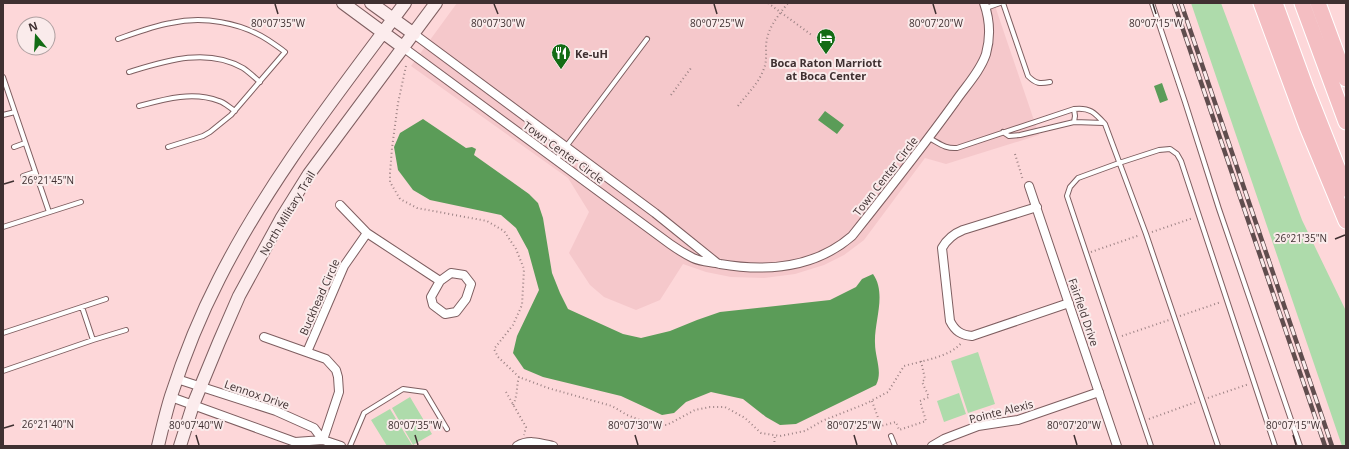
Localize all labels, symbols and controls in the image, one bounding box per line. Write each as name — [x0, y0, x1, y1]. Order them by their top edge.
north arrow — [16, 16, 56, 56]
text: 80°07'35"W — [251, 16, 306, 30]
text: 80°07'30"W — [471, 16, 526, 30]
text: 80°07'25"W — [690, 16, 745, 30]
text: 80°07'20"W — [909, 16, 964, 30]
text: 80°07'15"W — [1129, 16, 1184, 30]
text: N — [26, 17, 39, 35]
hotel icon: Boca Raton Marriott at Boca Center — [815, 27, 837, 55]
restaurant icon: Ke-uH — [550, 42, 572, 70]
place label: Ke-uH — [575, 46, 608, 61]
place label: Boca Raton Marriott at Boca Center — [770, 55, 882, 83]
street label: Town Center Circle — [521, 118, 607, 186]
street label: Town Center Circle — [849, 133, 921, 219]
street label: North Military Trail — [256, 168, 318, 258]
text: 26°21'45"N — [22, 173, 74, 187]
text: 26°21'35"N — [1275, 231, 1327, 245]
street label: Buckhead Circle — [295, 257, 343, 337]
street label: Fairfield Drive — [1065, 276, 1103, 348]
street label: Lennox Drive — [223, 376, 291, 412]
street label: Pointe Alexis — [967, 396, 1035, 426]
text: 26°21'40"N — [22, 417, 74, 431]
text: 80°07'40"W — [169, 418, 224, 432]
text: 80°07'35"W — [388, 418, 443, 432]
text: 80°07'30"W — [608, 418, 663, 432]
text: 80°07'25"W — [827, 418, 882, 432]
text: 80°07'20"W — [1047, 418, 1102, 432]
text: 80°07'15"W — [1266, 418, 1321, 432]

